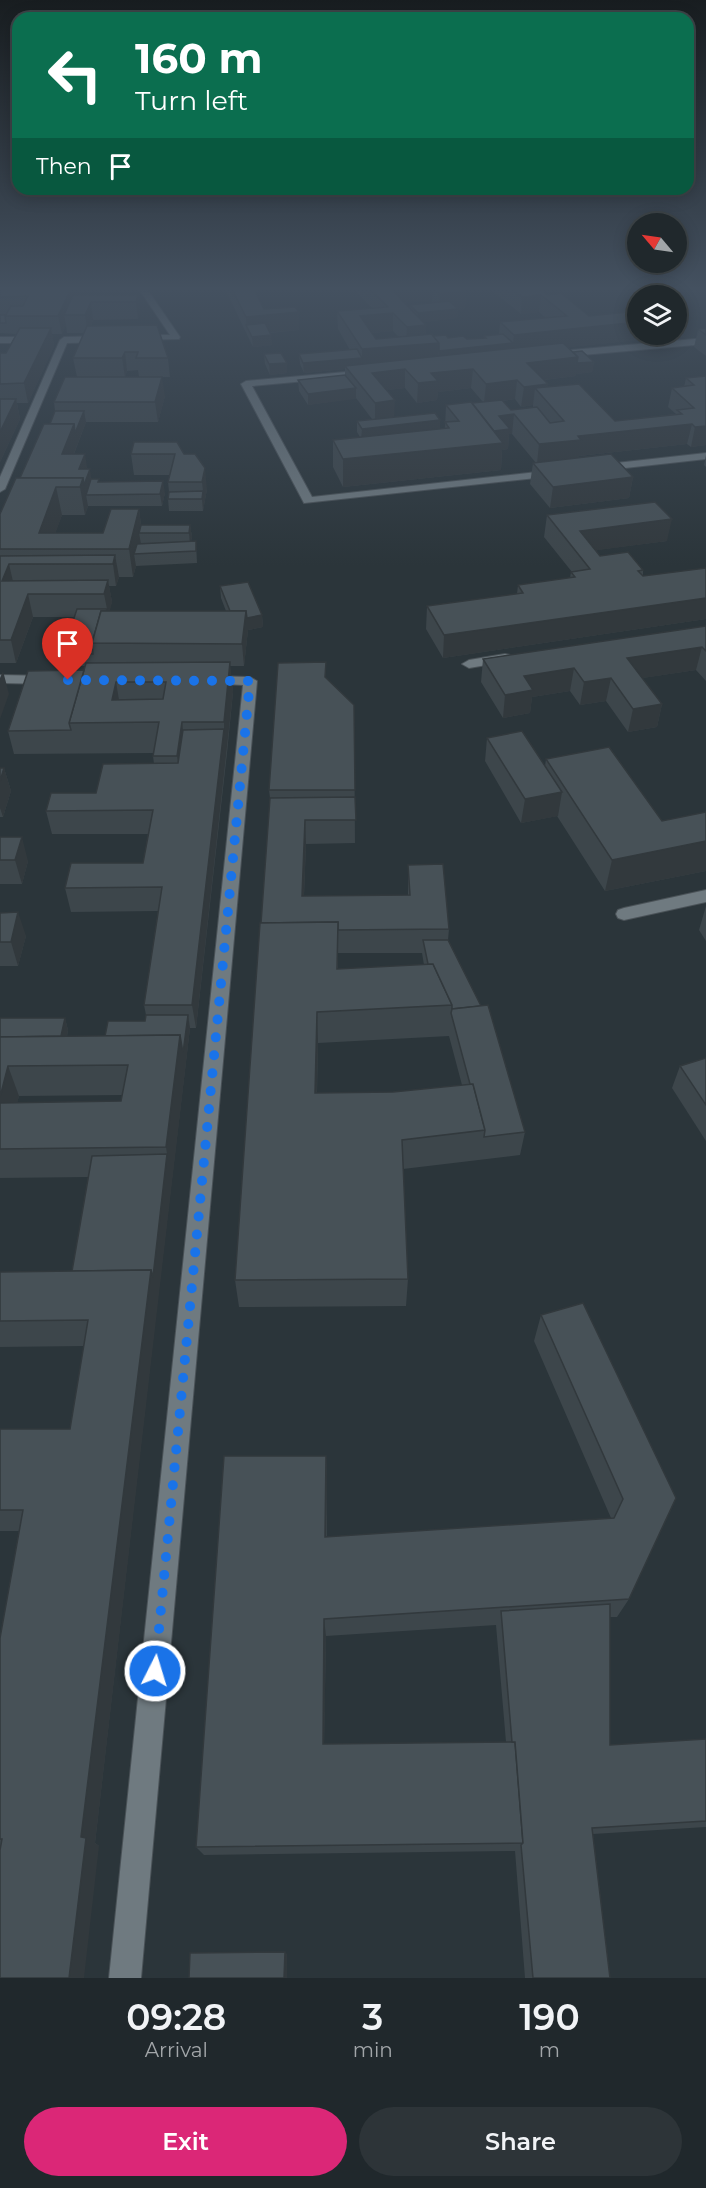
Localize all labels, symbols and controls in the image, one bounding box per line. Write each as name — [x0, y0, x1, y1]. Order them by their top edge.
text: 160 m — [135, 32, 263, 84]
icon: left — [36, 36, 114, 114]
text: Turn left — [135, 84, 248, 117]
icon: arrive — [104, 150, 137, 183]
text: Then — [36, 153, 92, 180]
north arrow — [627, 213, 687, 273]
map controls — [627, 213, 687, 345]
button: layers — [627, 285, 687, 345]
pin — [42, 618, 93, 680]
icon: arrive — [51, 627, 84, 660]
position arrow — [123, 1639, 187, 1703]
text: 09:28 — [126, 1995, 226, 2039]
text: 3 — [362, 1995, 383, 2039]
text: 190 — [519, 1995, 580, 2039]
text: Arrival — [145, 2038, 208, 2062]
text: min — [353, 2038, 393, 2062]
text: m — [539, 2038, 560, 2062]
button: Exit — [24, 2107, 347, 2176]
button: Share — [359, 2107, 682, 2176]

